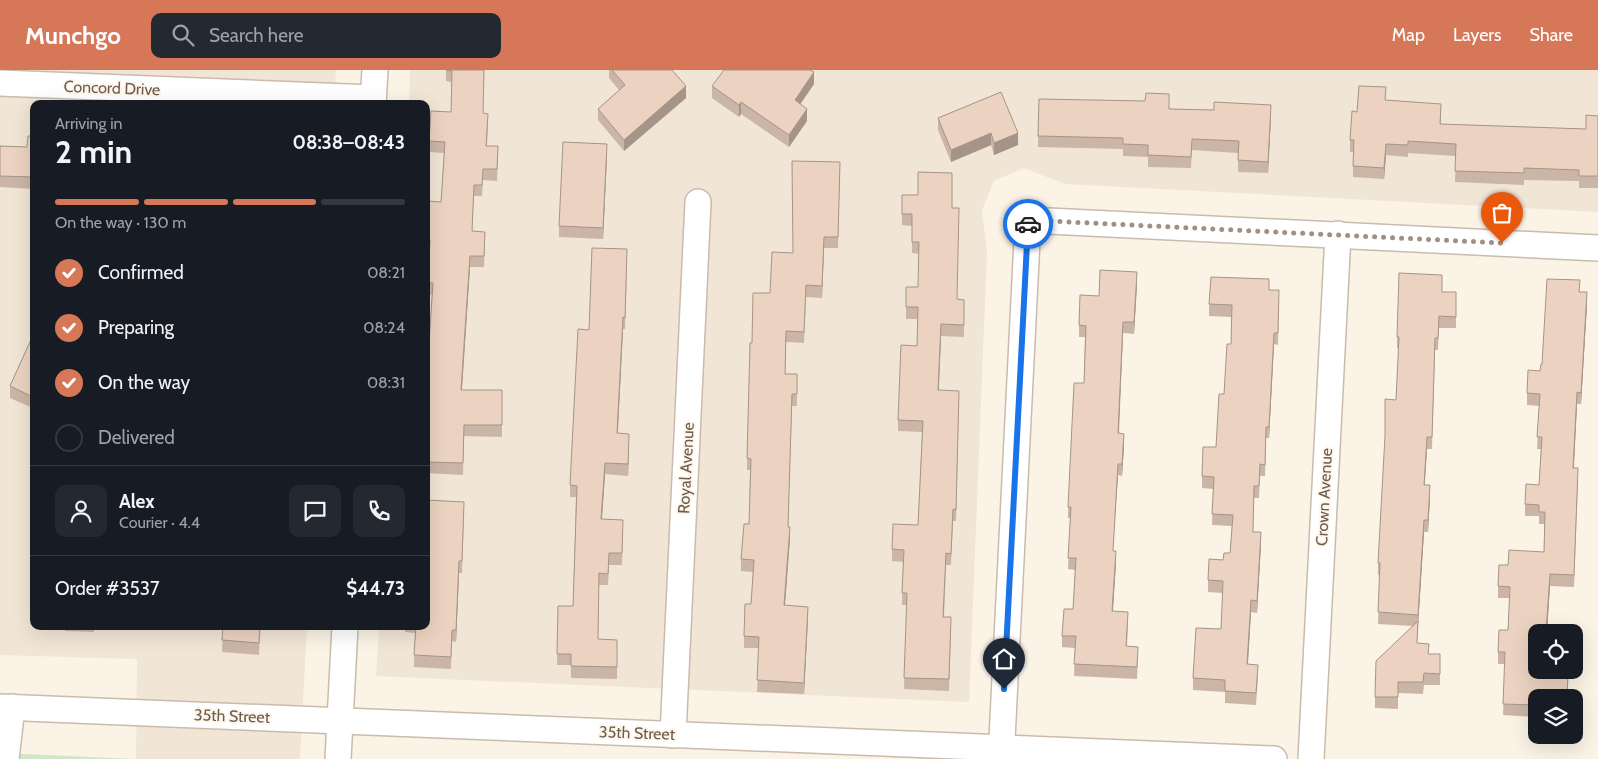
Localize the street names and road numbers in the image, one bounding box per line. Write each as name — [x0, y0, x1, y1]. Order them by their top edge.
street label: Concord Drive — [63, 77, 161, 99]
street label: Royal Avenue — [674, 422, 698, 514]
street label: Crown Avenue — [1312, 447, 1336, 547]
street label: 35th Street — [194, 705, 271, 727]
street label: 35th Street — [599, 722, 676, 744]

